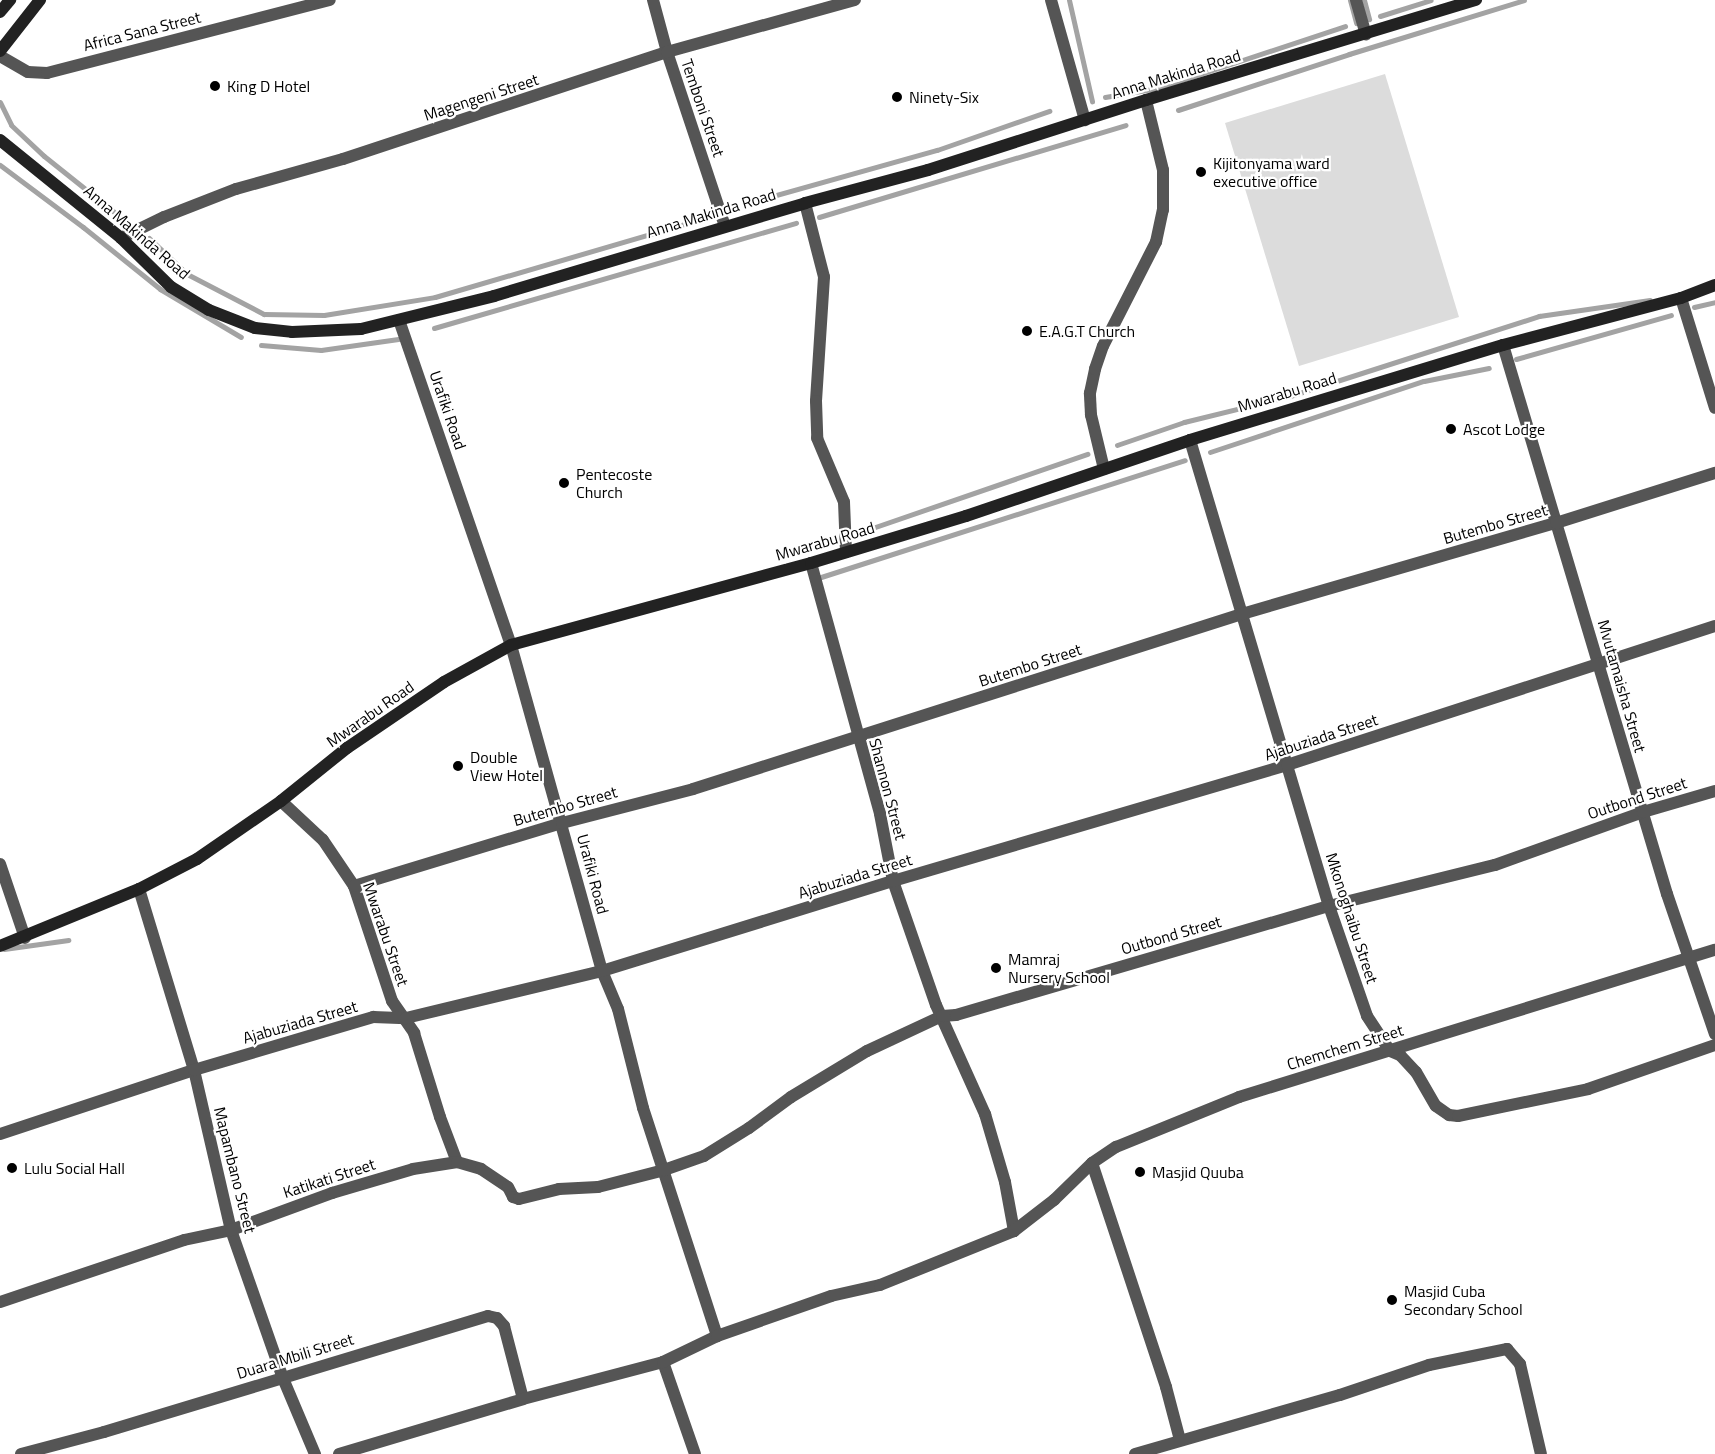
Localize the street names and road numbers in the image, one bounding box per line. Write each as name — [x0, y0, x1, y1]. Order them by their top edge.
street label: Africa Sana Street — [81, 7, 203, 55]
street label: Anna Makinda Road — [1109, 45, 1243, 103]
street label: Temboni Street — [677, 57, 729, 159]
street label: Magengeni Street — [421, 69, 541, 125]
street label: Anna Makinda Road — [80, 181, 194, 283]
street label: Anna Makinda Road — [644, 184, 778, 242]
street label: Urafiki Road — [426, 368, 470, 452]
street label: Mwarabu Road — [1235, 368, 1339, 416]
street label: Butembo Street — [1441, 500, 1549, 548]
street label: Mwarabu Road — [773, 518, 877, 564]
street label: Mvutamaisha Street — [1594, 618, 1650, 754]
street label: Butembo Street — [976, 639, 1084, 691]
street label: Mwarabu Road — [323, 677, 417, 751]
street label: Ajabuziada Street — [1262, 710, 1380, 764]
street label: Shannon Street — [865, 736, 911, 842]
street label: Outbond Street — [1585, 773, 1689, 823]
street label: Butembo Street — [511, 782, 619, 830]
street label: Urafiki Road — [573, 832, 613, 916]
street label: Ajabuziada Street — [796, 850, 914, 902]
street label: Mkonoghaibu Street — [1322, 850, 1382, 986]
street label: Mwarabu Street — [359, 879, 413, 989]
street label: Outbond Street — [1119, 912, 1223, 958]
street label: Ajabuziada Street — [241, 997, 359, 1047]
street label: Chemchem Street — [1285, 1020, 1405, 1074]
street label: Mapambano Street — [210, 1105, 260, 1235]
street label: Katikati Street — [280, 1154, 378, 1202]
street label: Duara Mbili Street — [234, 1329, 356, 1383]

